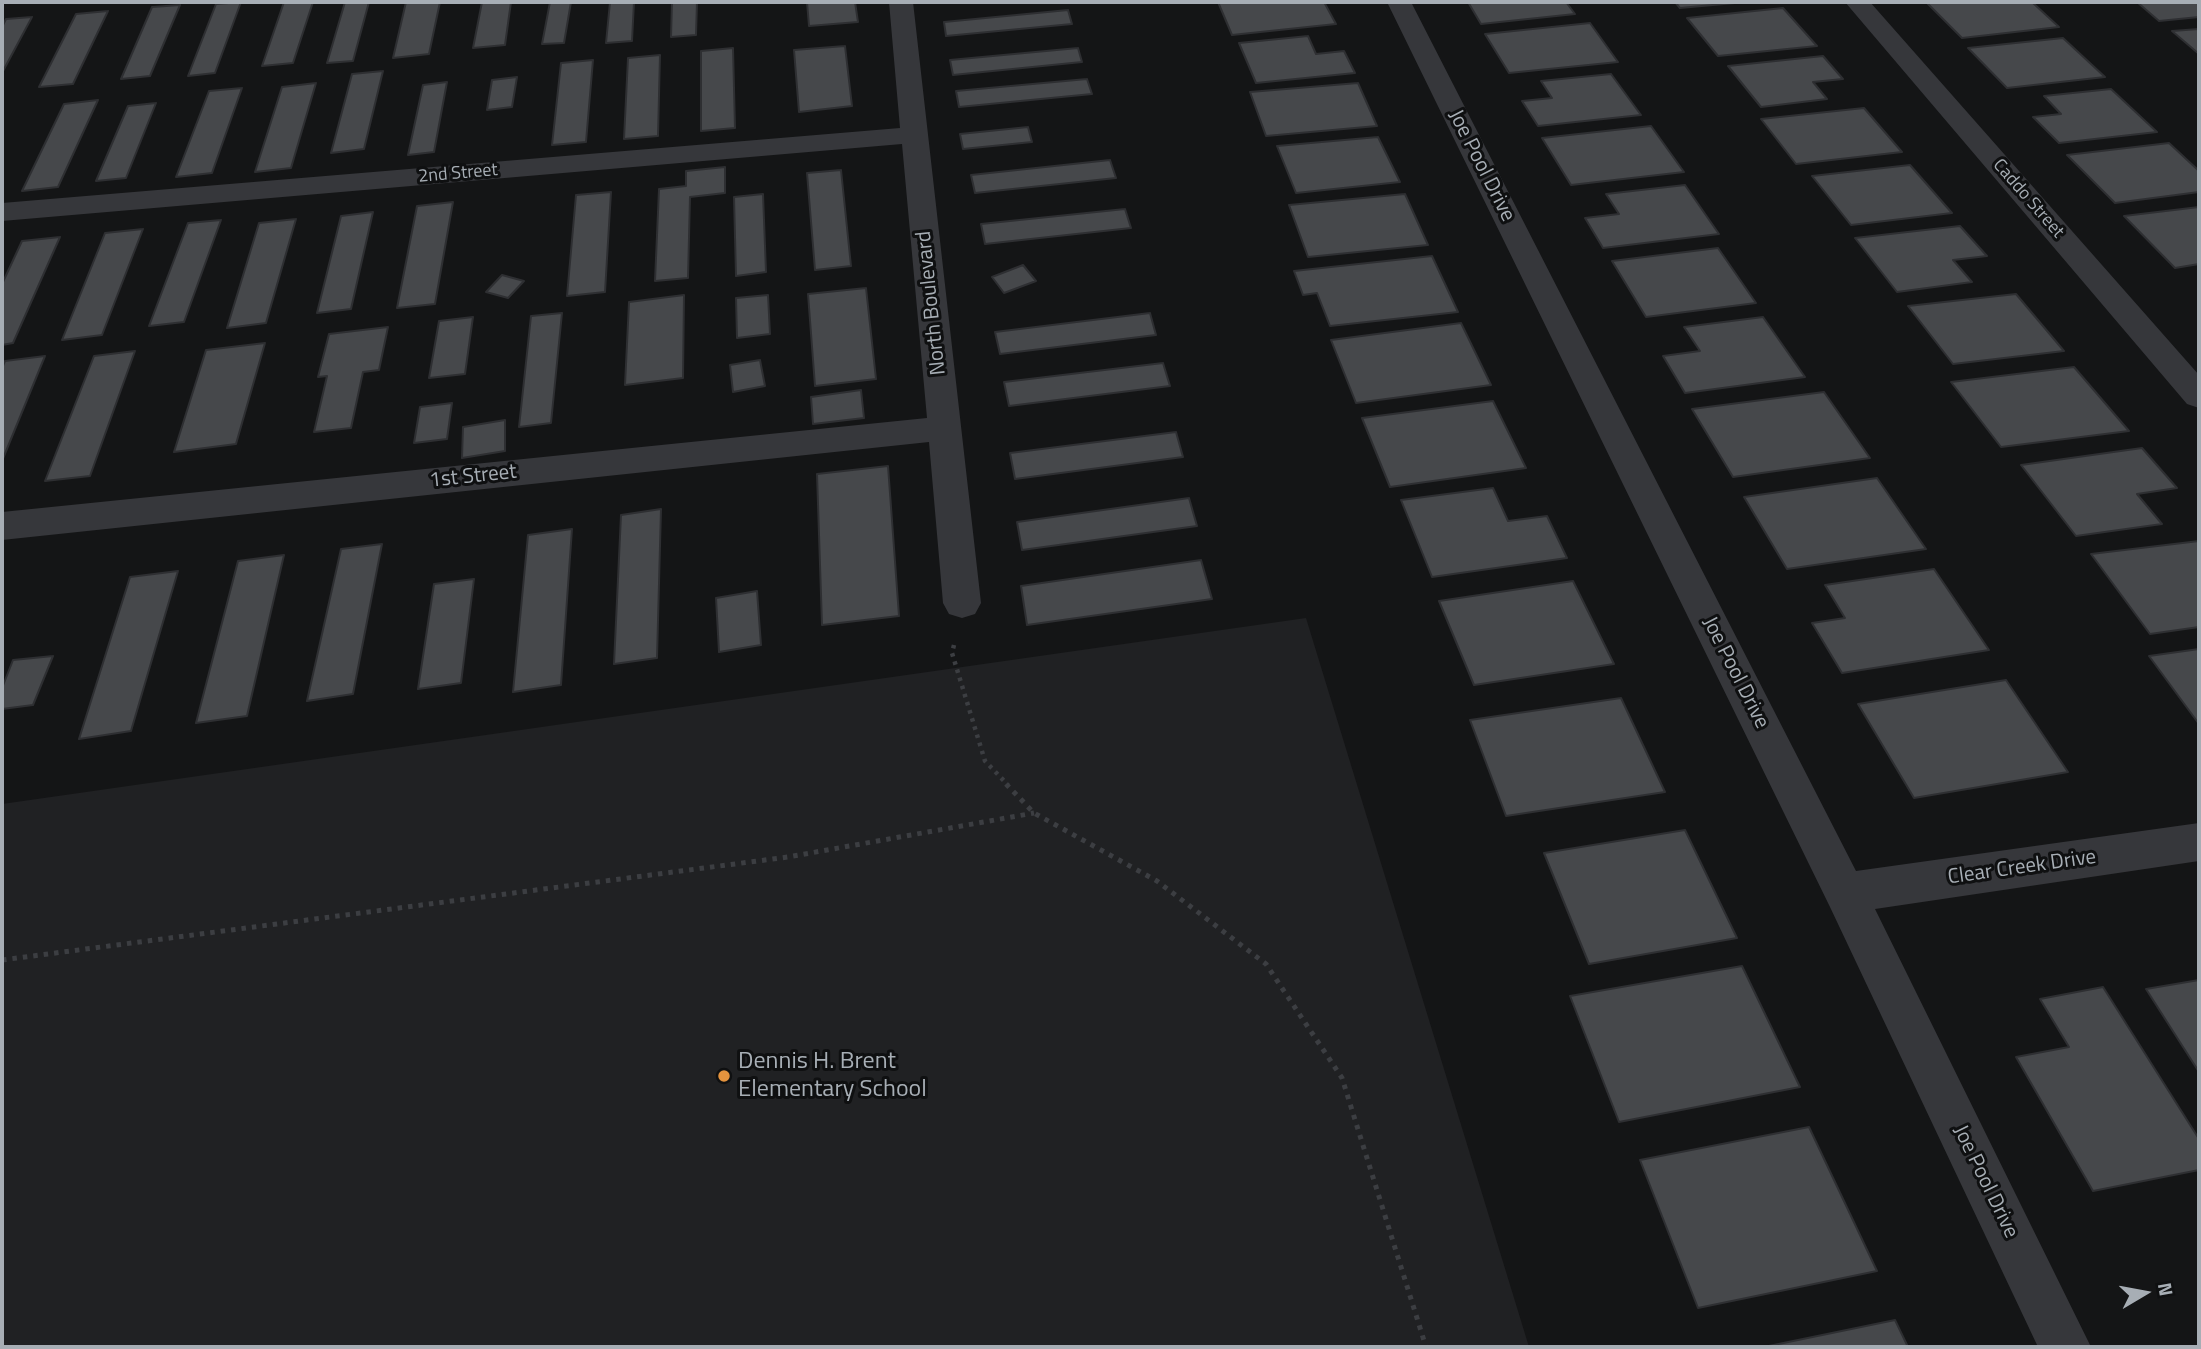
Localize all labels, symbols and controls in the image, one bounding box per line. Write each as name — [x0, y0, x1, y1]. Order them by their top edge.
street label: Joe Pool Drive — [1442, 106, 1520, 226]
street label: Caddo Street — [1988, 155, 2068, 243]
street label: 2nd Street — [417, 160, 499, 188]
street label: North Boulevard — [912, 230, 952, 376]
street label: 1st Street — [428, 460, 518, 494]
street label: Joe Pool Drive — [1696, 613, 1774, 733]
street label: Clear Creek Drive — [1946, 845, 2098, 891]
place label: Dennis H. Brent Elementary School — [738, 1048, 927, 1104]
marker: Dennis H. Brent Elementary School — [716, 1068, 732, 1084]
street label: Joe Pool Drive — [1947, 1122, 2023, 1242]
north arrow — [2110, 1258, 2180, 1328]
text: N — [2151, 1280, 2182, 1298]

